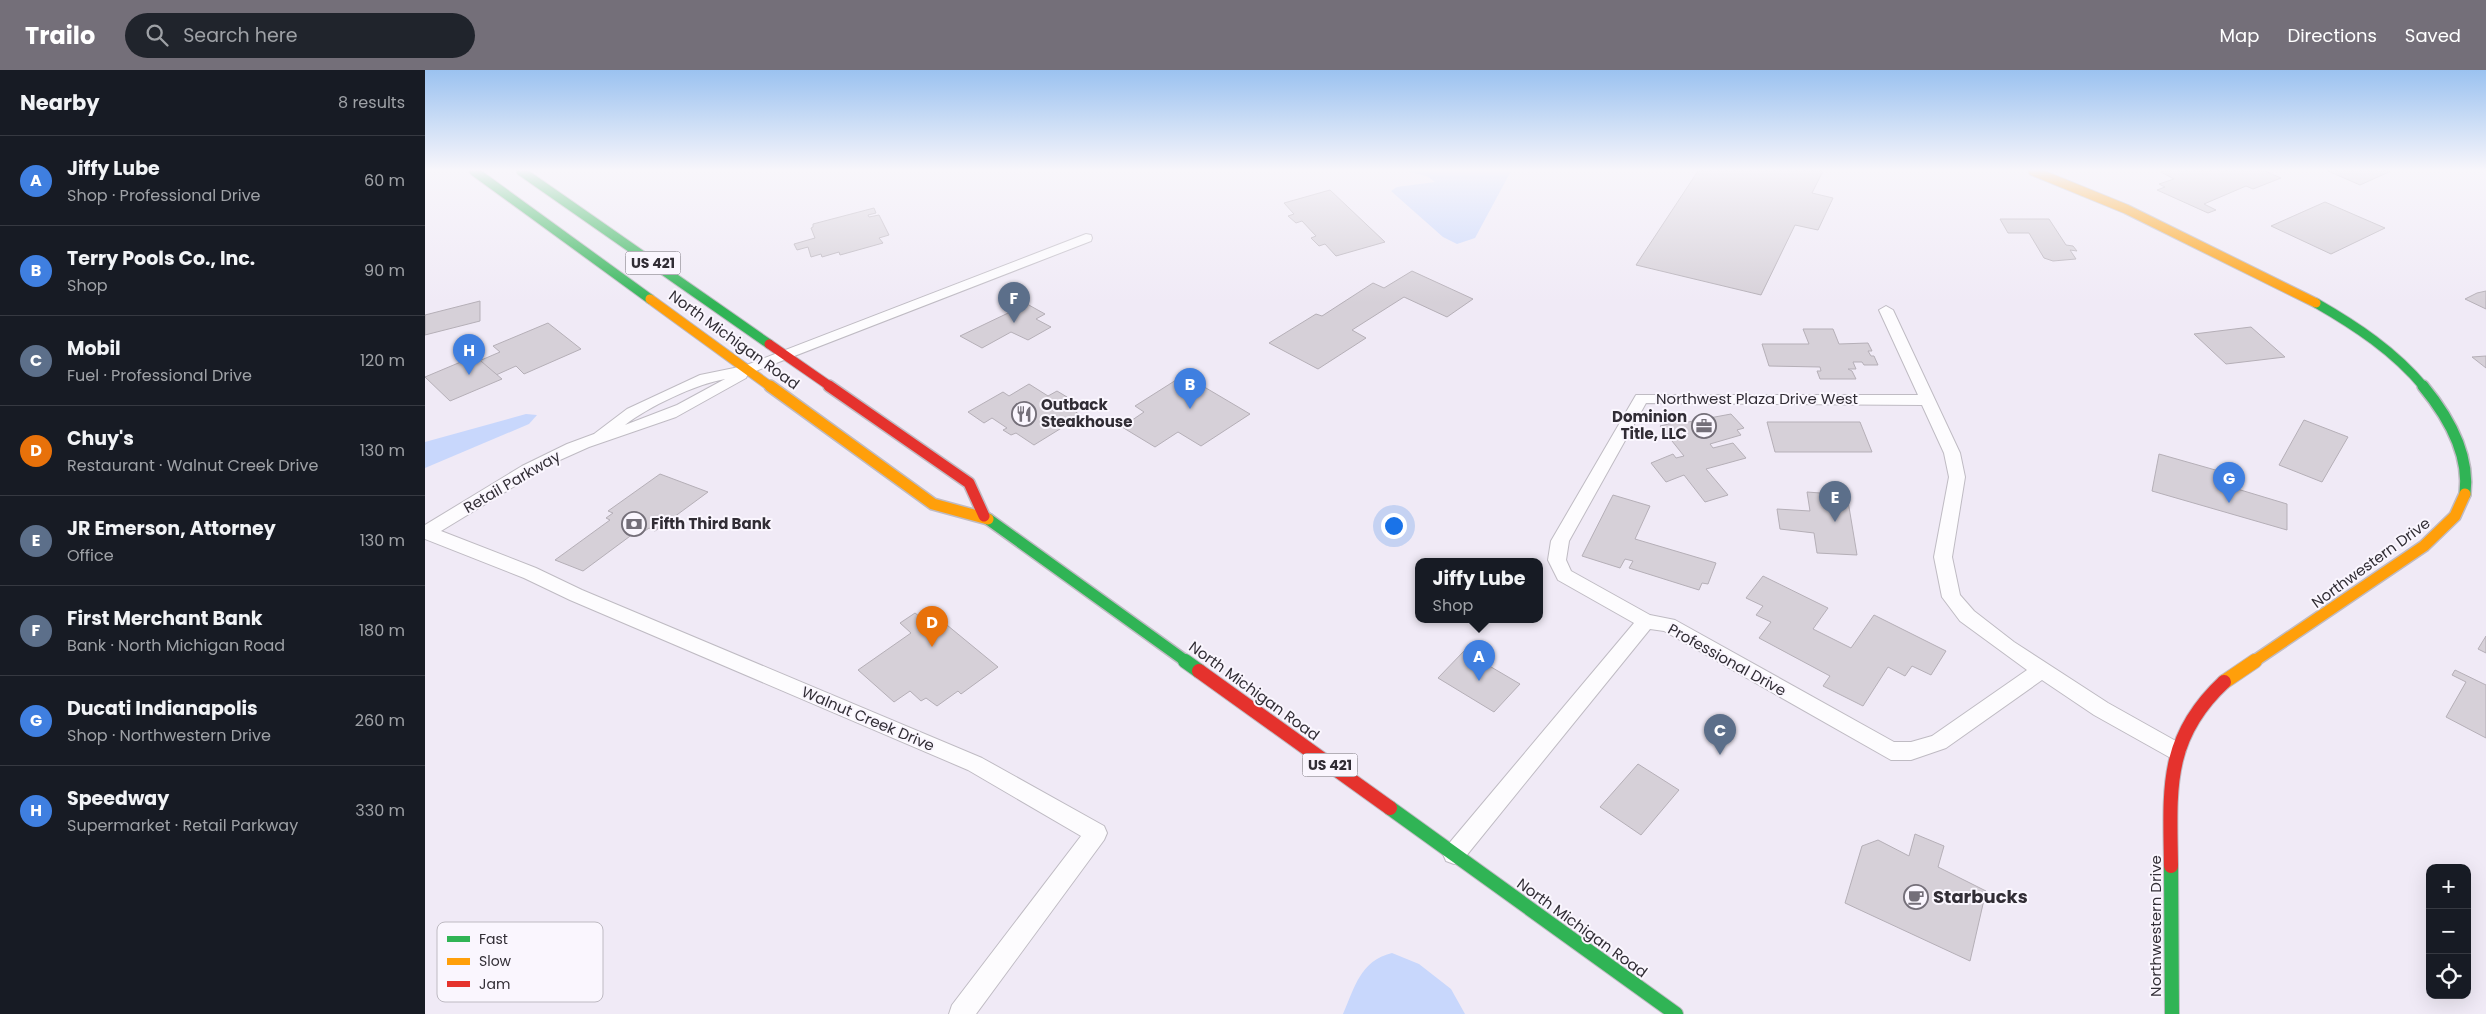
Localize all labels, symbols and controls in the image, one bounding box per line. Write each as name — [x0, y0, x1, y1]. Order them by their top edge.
search box — [125, 13, 475, 58]
text: Trailo — [25, 19, 95, 52]
icon: search — [143, 21, 171, 49]
text: Search here — [183, 22, 298, 49]
text: Map — [2220, 23, 2259, 48]
text: Directions — [2287, 23, 2377, 48]
text: Saved — [2405, 23, 2461, 48]
text: Nearby — [20, 88, 100, 117]
text: 8 results — [338, 91, 405, 114]
text: Jiffy Lube — [67, 155, 160, 182]
text: A — [30, 169, 42, 192]
text: 60 m — [364, 169, 405, 192]
text: Shop · Professional Drive — [67, 184, 261, 207]
text: Terry Pools Co., Inc. — [67, 245, 255, 272]
road number: US 421 — [625, 252, 681, 274]
text: B — [31, 259, 41, 282]
text: 90 m — [364, 259, 405, 282]
text: Shop — [67, 274, 108, 297]
pin: F — [998, 282, 1030, 323]
street label: North Michigan Road — [665, 285, 804, 394]
pin: H — [453, 334, 485, 375]
text: Mobil — [67, 335, 121, 362]
text: C — [30, 349, 42, 372]
text: 120 m — [360, 349, 405, 372]
text: Fuel · Professional Drive — [67, 364, 252, 387]
pin: B — [1174, 368, 1206, 409]
street label: Northwest Plaza Drive West — [1656, 388, 1858, 409]
place label: Outback Steakhouse — [1041, 394, 1132, 432]
restaurant icon: Outback Steakhouse — [1011, 401, 1037, 427]
place label: Dominion Title, LLC — [1612, 406, 1687, 444]
office icon: Dominion Title, LLC — [1691, 413, 1717, 439]
text: Chuy's — [67, 425, 134, 452]
text: D — [30, 439, 42, 462]
text: 130 m — [360, 439, 405, 462]
street label: Retail Parkway — [460, 445, 564, 518]
text: Restaurant · Walnut Creek Drive — [67, 454, 318, 477]
pin: G — [2213, 462, 2245, 503]
pin: E — [1819, 481, 1851, 522]
bank icon: Fifth Third Bank — [621, 511, 647, 537]
street label: Northwestern Drive — [2307, 512, 2434, 613]
place label: Fifth Third Bank — [651, 513, 772, 534]
your location — [1381, 513, 1407, 539]
text: JR Emerson, Attorney — [67, 515, 276, 542]
text: E — [32, 529, 40, 552]
text: 130 m — [360, 529, 405, 552]
text: Office — [67, 544, 114, 567]
popup — [1415, 558, 1543, 623]
text: Jiffy Lube — [1433, 565, 1525, 592]
text: Shop — [1433, 594, 1473, 617]
text: First Merchant Bank — [67, 605, 262, 632]
pin: D — [916, 606, 948, 647]
street label: Professional Drive — [1664, 618, 1790, 701]
text: F — [32, 619, 40, 642]
text: 180 m — [359, 619, 405, 642]
text: Bank · North Michigan Road — [67, 634, 285, 657]
street label: North Michigan Road — [1185, 636, 1324, 745]
pin: A — [1463, 640, 1495, 681]
street label: Walnut Creek Drive — [799, 681, 938, 756]
text: Ducati Indianapolis — [67, 695, 258, 722]
text: G — [30, 709, 42, 732]
text: 260 m — [355, 709, 405, 732]
pin: C — [1704, 714, 1736, 755]
text: Shop · Northwestern Drive — [67, 724, 271, 747]
road number: US 421 — [1303, 754, 1357, 776]
text: Speedway — [67, 785, 169, 812]
text: H — [30, 799, 42, 822]
text: 330 m — [355, 799, 405, 822]
text: Supermarket · Retail Parkway — [67, 814, 298, 837]
street label: Northwestern Drive — [2145, 855, 2166, 997]
map controls — [2426, 864, 2471, 999]
button: + — [2426, 864, 2471, 909]
street label: North Michigan Road — [1513, 873, 1652, 982]
cafe icon: Starbucks — [1903, 884, 1929, 910]
place label: Starbucks — [1933, 884, 2028, 909]
button: − — [2426, 909, 2471, 954]
legend — [437, 922, 603, 1002]
text: Fast — [479, 929, 508, 949]
text: Slow — [479, 951, 512, 971]
button: locate — [2426, 954, 2471, 999]
text: Jam — [479, 974, 510, 994]

